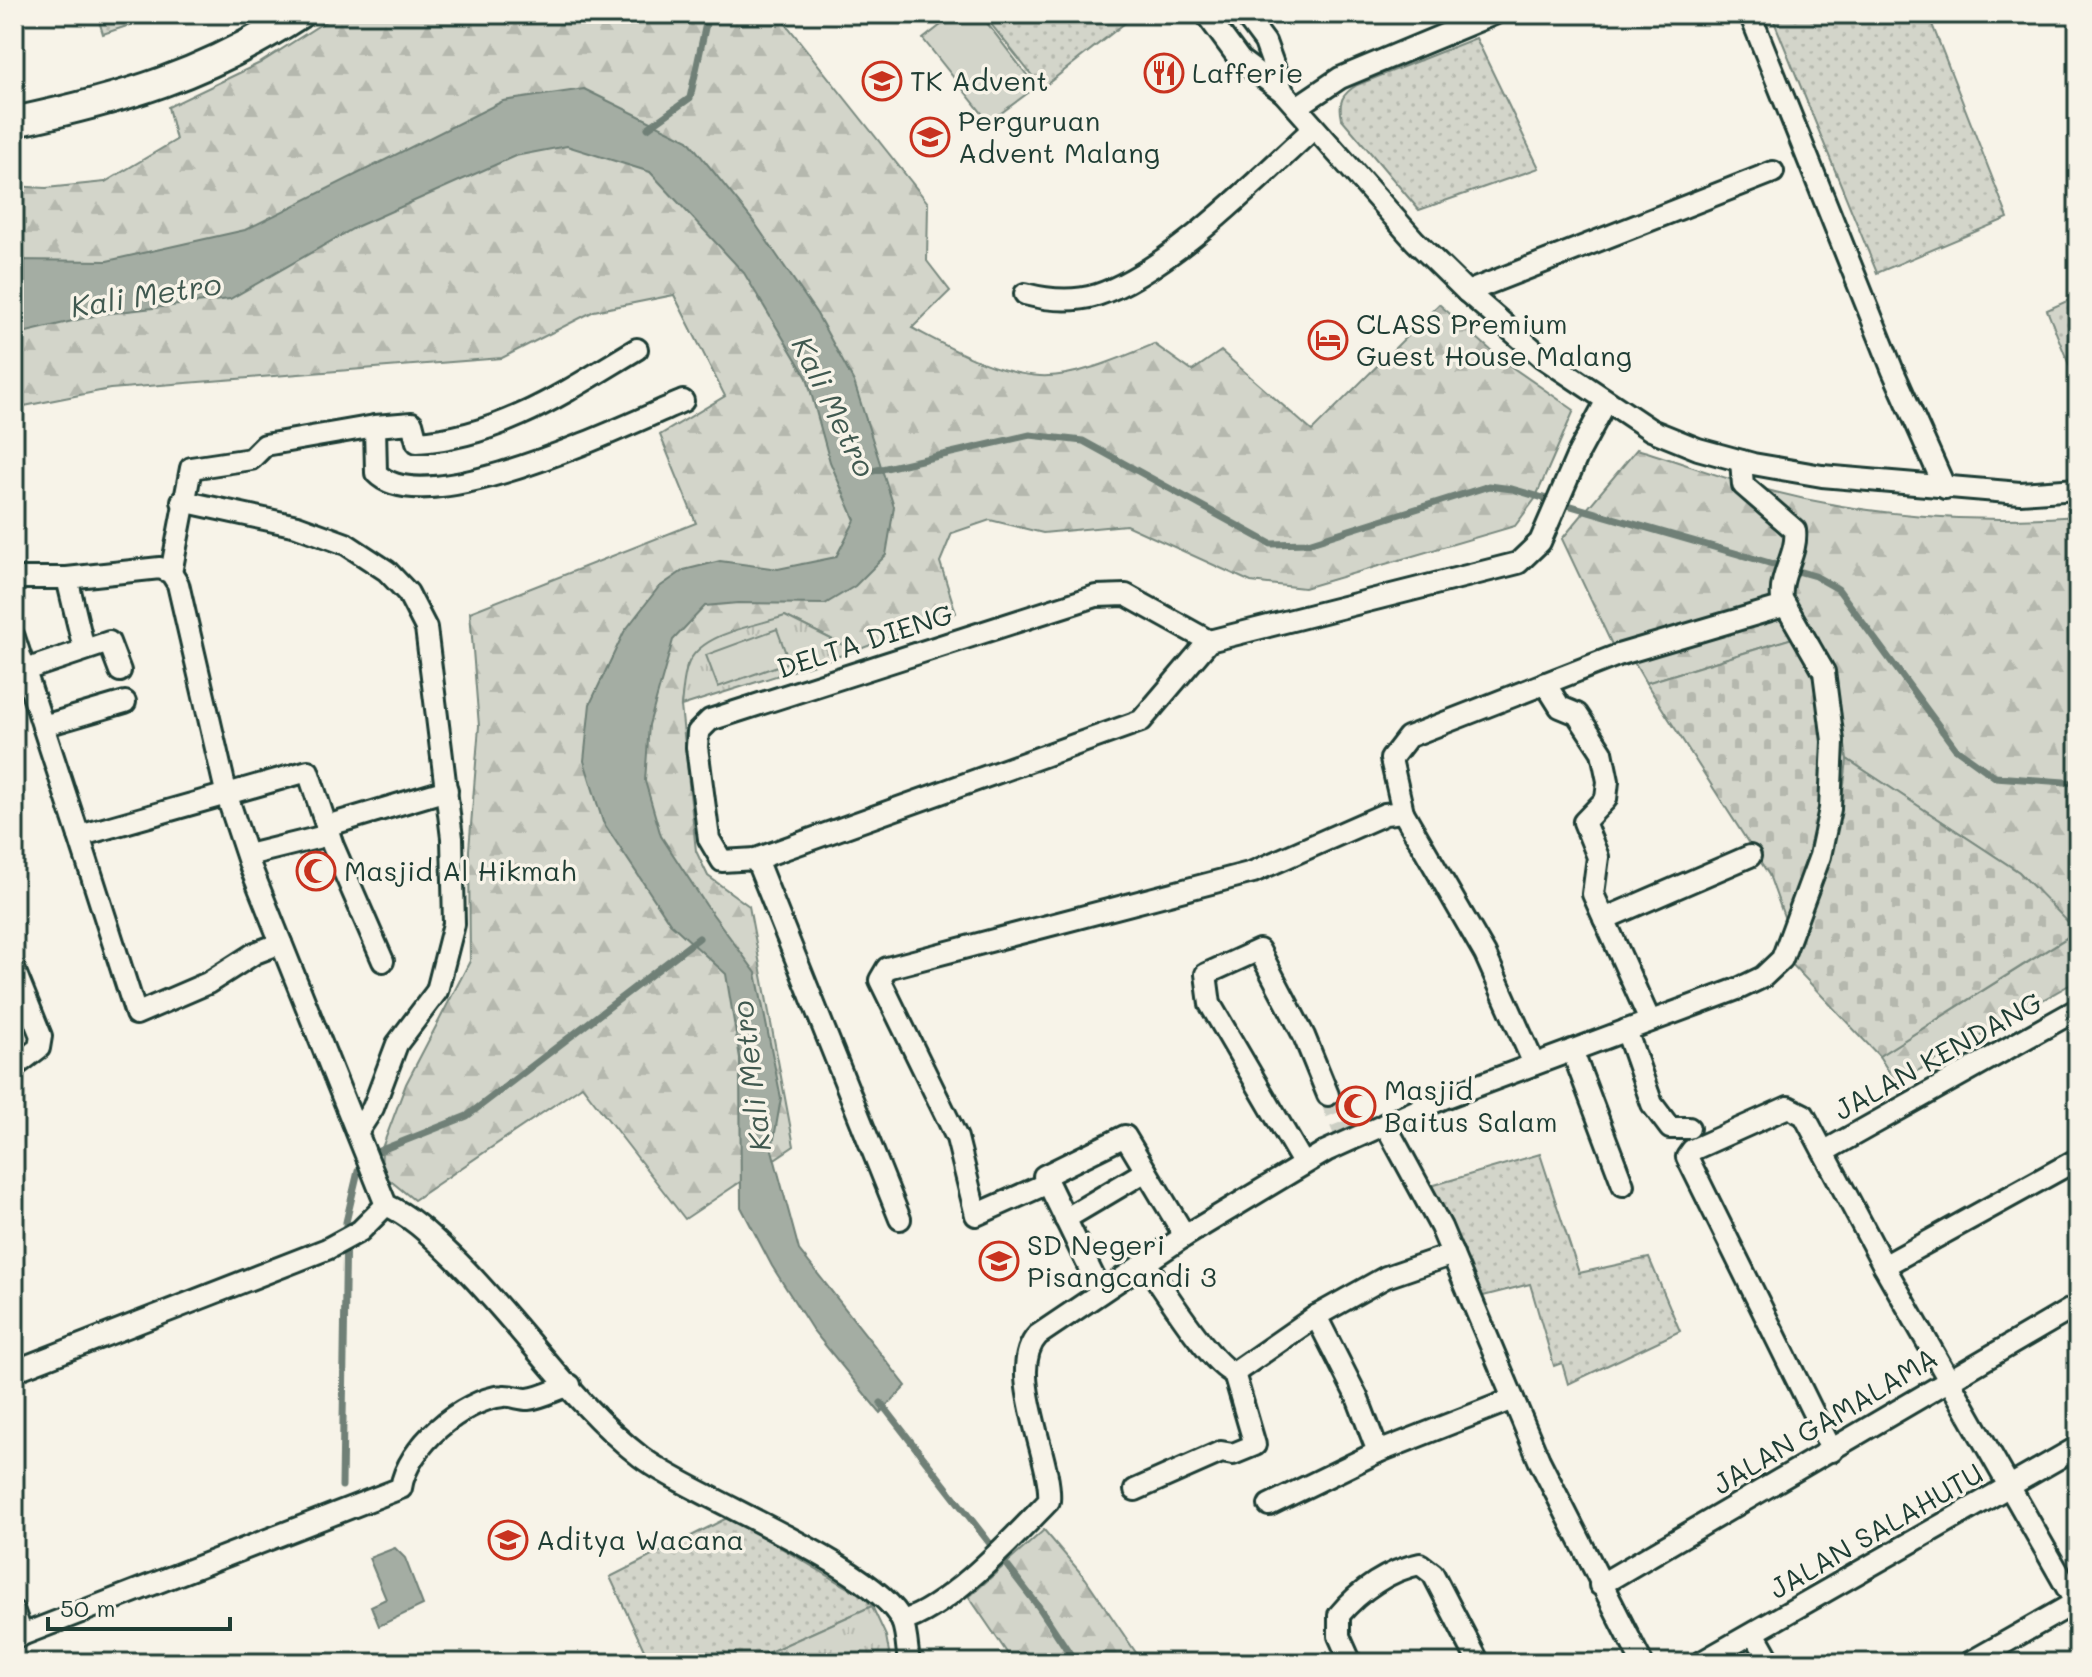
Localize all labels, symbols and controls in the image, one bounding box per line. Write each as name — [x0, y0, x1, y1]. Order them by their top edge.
restaurant icon: Lafferie — [1143, 52, 1185, 94]
place label: Lafferie — [1192, 54, 1303, 90]
school or university icon: TK Advent — [861, 60, 903, 102]
place label: TK Advent — [910, 62, 1049, 98]
place label: Perguruan Advent Malang — [958, 102, 1160, 170]
school or university icon: Perguruan Advent Malang — [909, 116, 951, 158]
water label: Kali Metro — [68, 262, 224, 326]
place label: CLASS Premium Guest House Malang — [1356, 305, 1632, 373]
hotel icon: CLASS Premium Guest House Malang — [1307, 319, 1349, 361]
water label: Kali Metro — [784, 329, 886, 483]
street label: DELTA DIENG — [772, 595, 957, 685]
mosque icon: Masjid Al Hikmah — [295, 850, 337, 892]
place label: Masjid Al Hikmah — [344, 852, 576, 888]
street label: JALAN KENDANG — [1827, 983, 2048, 1127]
water label: Kali Metro — [721, 998, 779, 1154]
place label: Masjid Baitus Salam — [1384, 1071, 1558, 1139]
mosque icon: Masjid Baitus Salam — [1335, 1085, 1377, 1127]
place label: SD Negeri Pisangcandi 3 — [1027, 1226, 1217, 1294]
school or university icon: SD Negeri Pisangcandi 3 — [978, 1240, 1020, 1282]
street label: JALAN GAMALAMA — [1705, 1339, 1944, 1502]
street label: JALAN SALAHUTU — [1762, 1454, 1989, 1606]
school or university icon: Aditya Wacana — [487, 1519, 529, 1561]
place label: Aditya Wacana — [536, 1521, 744, 1557]
scale bar — [48, 1581, 230, 1631]
text: 50 m — [60, 1592, 116, 1623]

